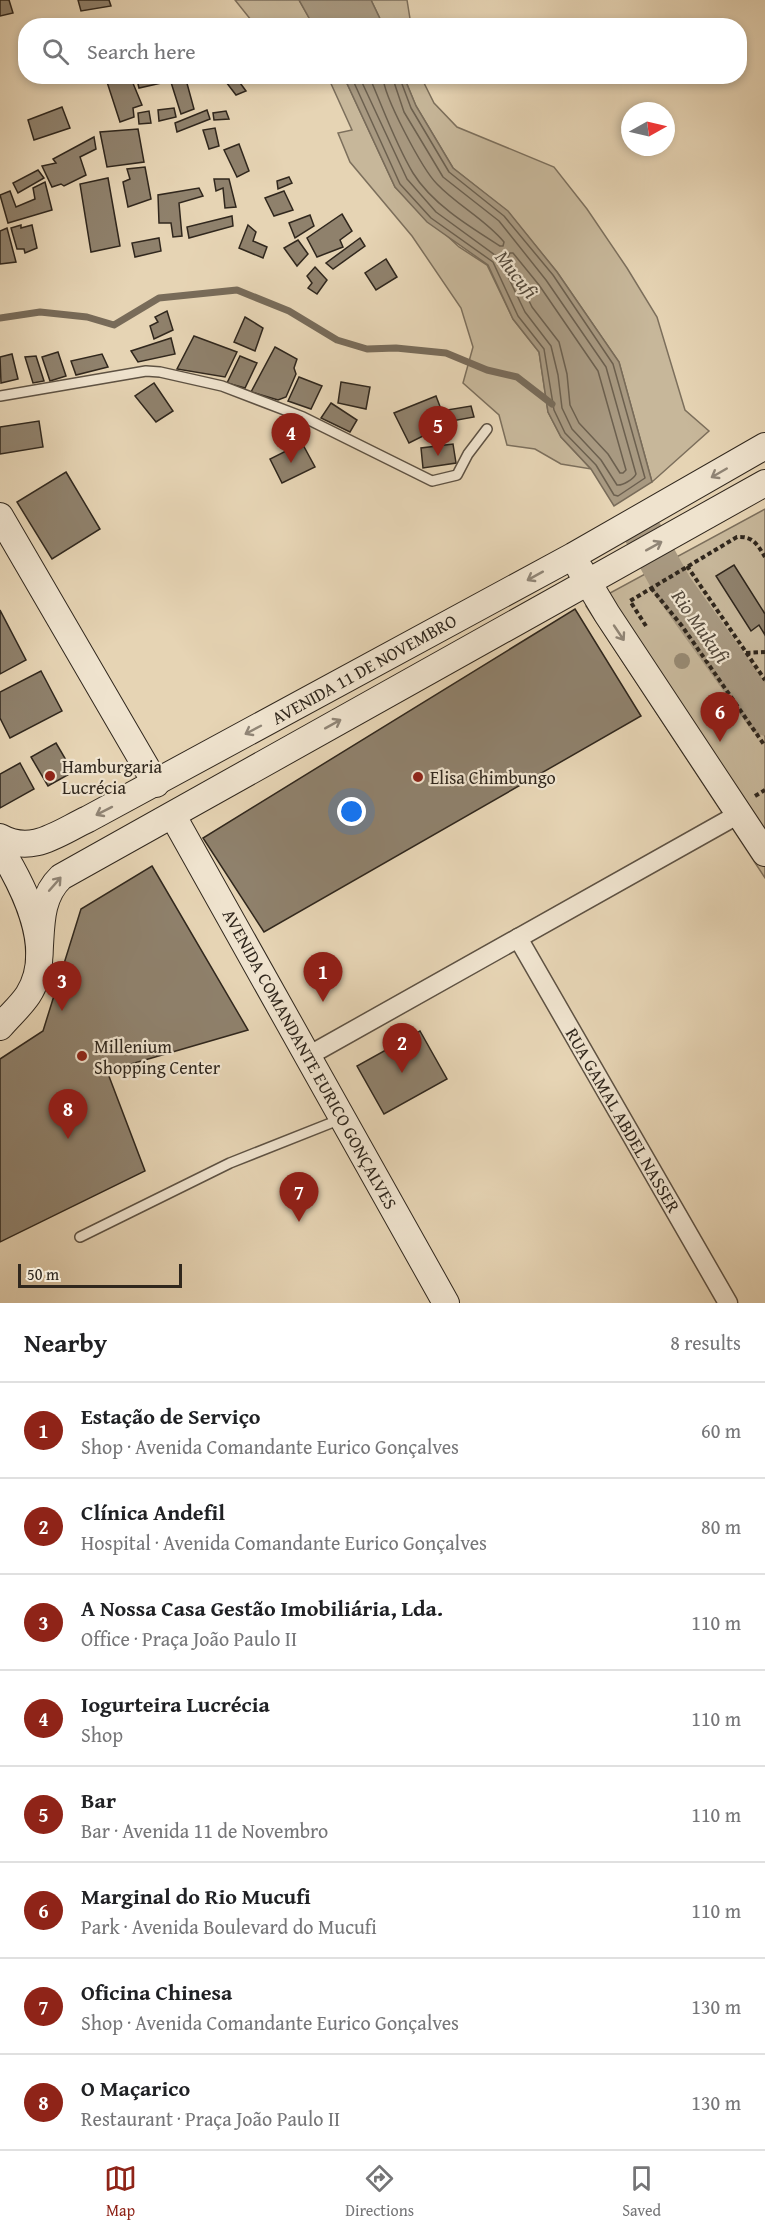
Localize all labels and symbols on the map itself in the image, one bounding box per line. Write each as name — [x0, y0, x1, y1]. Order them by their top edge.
north arrow — [621, 102, 675, 156]
water label: Mucufi — [489, 244, 545, 304]
pin: 5 — [418, 406, 458, 456]
pin: 4 — [272, 414, 310, 463]
one-way arrow — [711, 467, 728, 479]
one-way arrow — [644, 540, 662, 551]
one-way arrow — [527, 570, 544, 582]
water label: Rio Mukufi — [664, 582, 737, 669]
street label: AVENIDA 11 DE NOVEMBRO — [267, 607, 461, 731]
one-way arrow — [614, 624, 626, 641]
pin: 6 — [700, 692, 740, 742]
one-way arrow — [324, 718, 342, 729]
one-way arrow — [244, 725, 262, 736]
place label: Hamburgaria Lucrécia — [62, 753, 163, 801]
place label: Elisa Chimbungo — [430, 764, 556, 791]
marker: Hamburgaria Lucrécia — [43, 769, 57, 783]
marker: Elisa Chimbungo — [411, 770, 425, 784]
your location — [337, 797, 366, 826]
one-way arrow — [95, 806, 113, 817]
one-way arrow — [49, 876, 62, 892]
street label: AVENIDA COMANDANTE EURICO GONÇALVES — [216, 904, 404, 1214]
pin: 1 — [304, 952, 342, 1002]
pin: 3 — [42, 962, 82, 1011]
street label: RUA GAMAL ABDEL NASSER — [559, 1022, 687, 1218]
pin: 2 — [382, 1024, 422, 1073]
place label: Millenium Shopping Center — [94, 1033, 221, 1081]
marker: Millenium Shopping Center — [75, 1049, 89, 1063]
pin: 8 — [48, 1090, 88, 1139]
pin: 7 — [280, 1172, 318, 1222]
scale bar — [18, 1261, 182, 1288]

